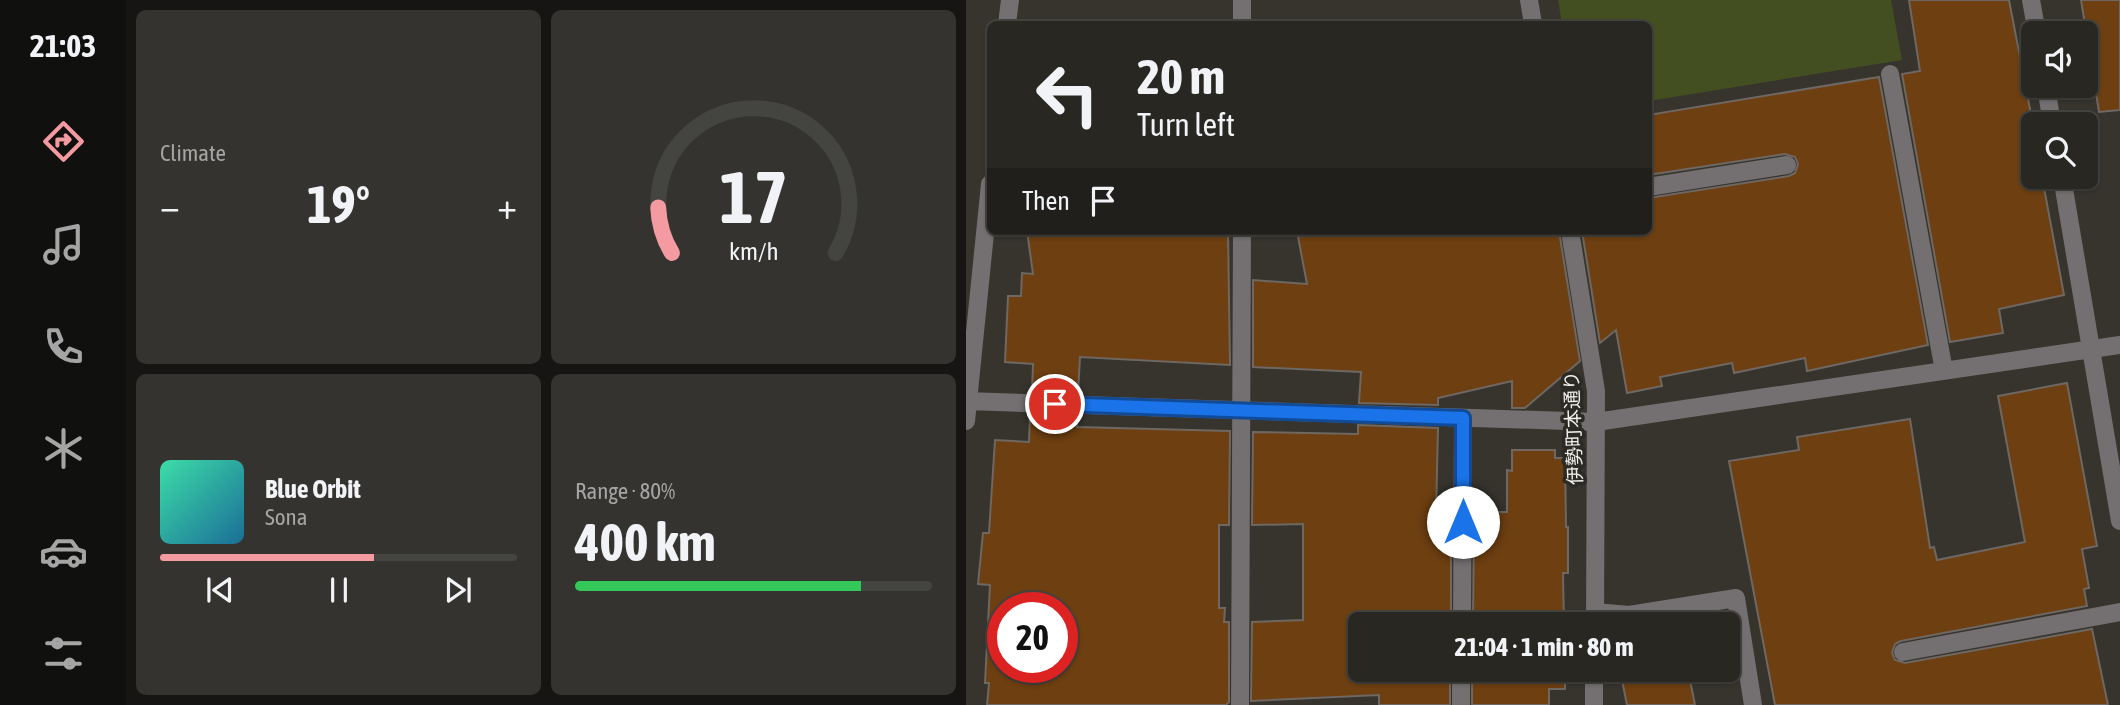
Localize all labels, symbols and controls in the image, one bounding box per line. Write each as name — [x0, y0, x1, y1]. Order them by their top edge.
map controls — [2021, 21, 2098, 189]
button: sound — [2021, 21, 2098, 98]
text: 21:03 — [30, 27, 96, 64]
text: 20 m — [1137, 48, 1225, 104]
icon: left — [1022, 49, 1113, 140]
text: Turn left — [1137, 106, 1235, 143]
button: search — [2021, 112, 2098, 189]
icon: directions — [39, 117, 88, 166]
text: Climate — [160, 140, 226, 166]
text: 17 — [719, 155, 788, 238]
text: 19° — [307, 174, 370, 234]
icon: arrive — [1084, 182, 1122, 220]
text: − — [160, 184, 180, 227]
text: + — [497, 184, 517, 227]
text: Then — [1022, 186, 1070, 216]
icon: music — [39, 220, 88, 269]
text: km/h — [729, 237, 778, 265]
icon: phone — [39, 322, 88, 371]
street label: 伊勢町本通り — [1560, 371, 1586, 485]
pin — [1025, 374, 1085, 434]
icon: arrive — [1036, 385, 1074, 423]
icon: climate — [39, 424, 88, 473]
text: Blue Orbit — [265, 474, 361, 504]
text: Range · 80% — [575, 478, 675, 504]
position arrow — [1426, 485, 1500, 559]
text: Sona — [265, 504, 307, 530]
text: 400 km — [575, 512, 716, 572]
icon: car — [39, 527, 88, 576]
icon: previous — [201, 571, 239, 609]
icon: pause — [320, 571, 358, 609]
icon: next — [439, 571, 477, 609]
speed limit sign: 20 — [987, 592, 1078, 683]
icon: filters — [39, 629, 88, 678]
text: 21:04 · 1 min · 80 m — [1454, 632, 1634, 662]

